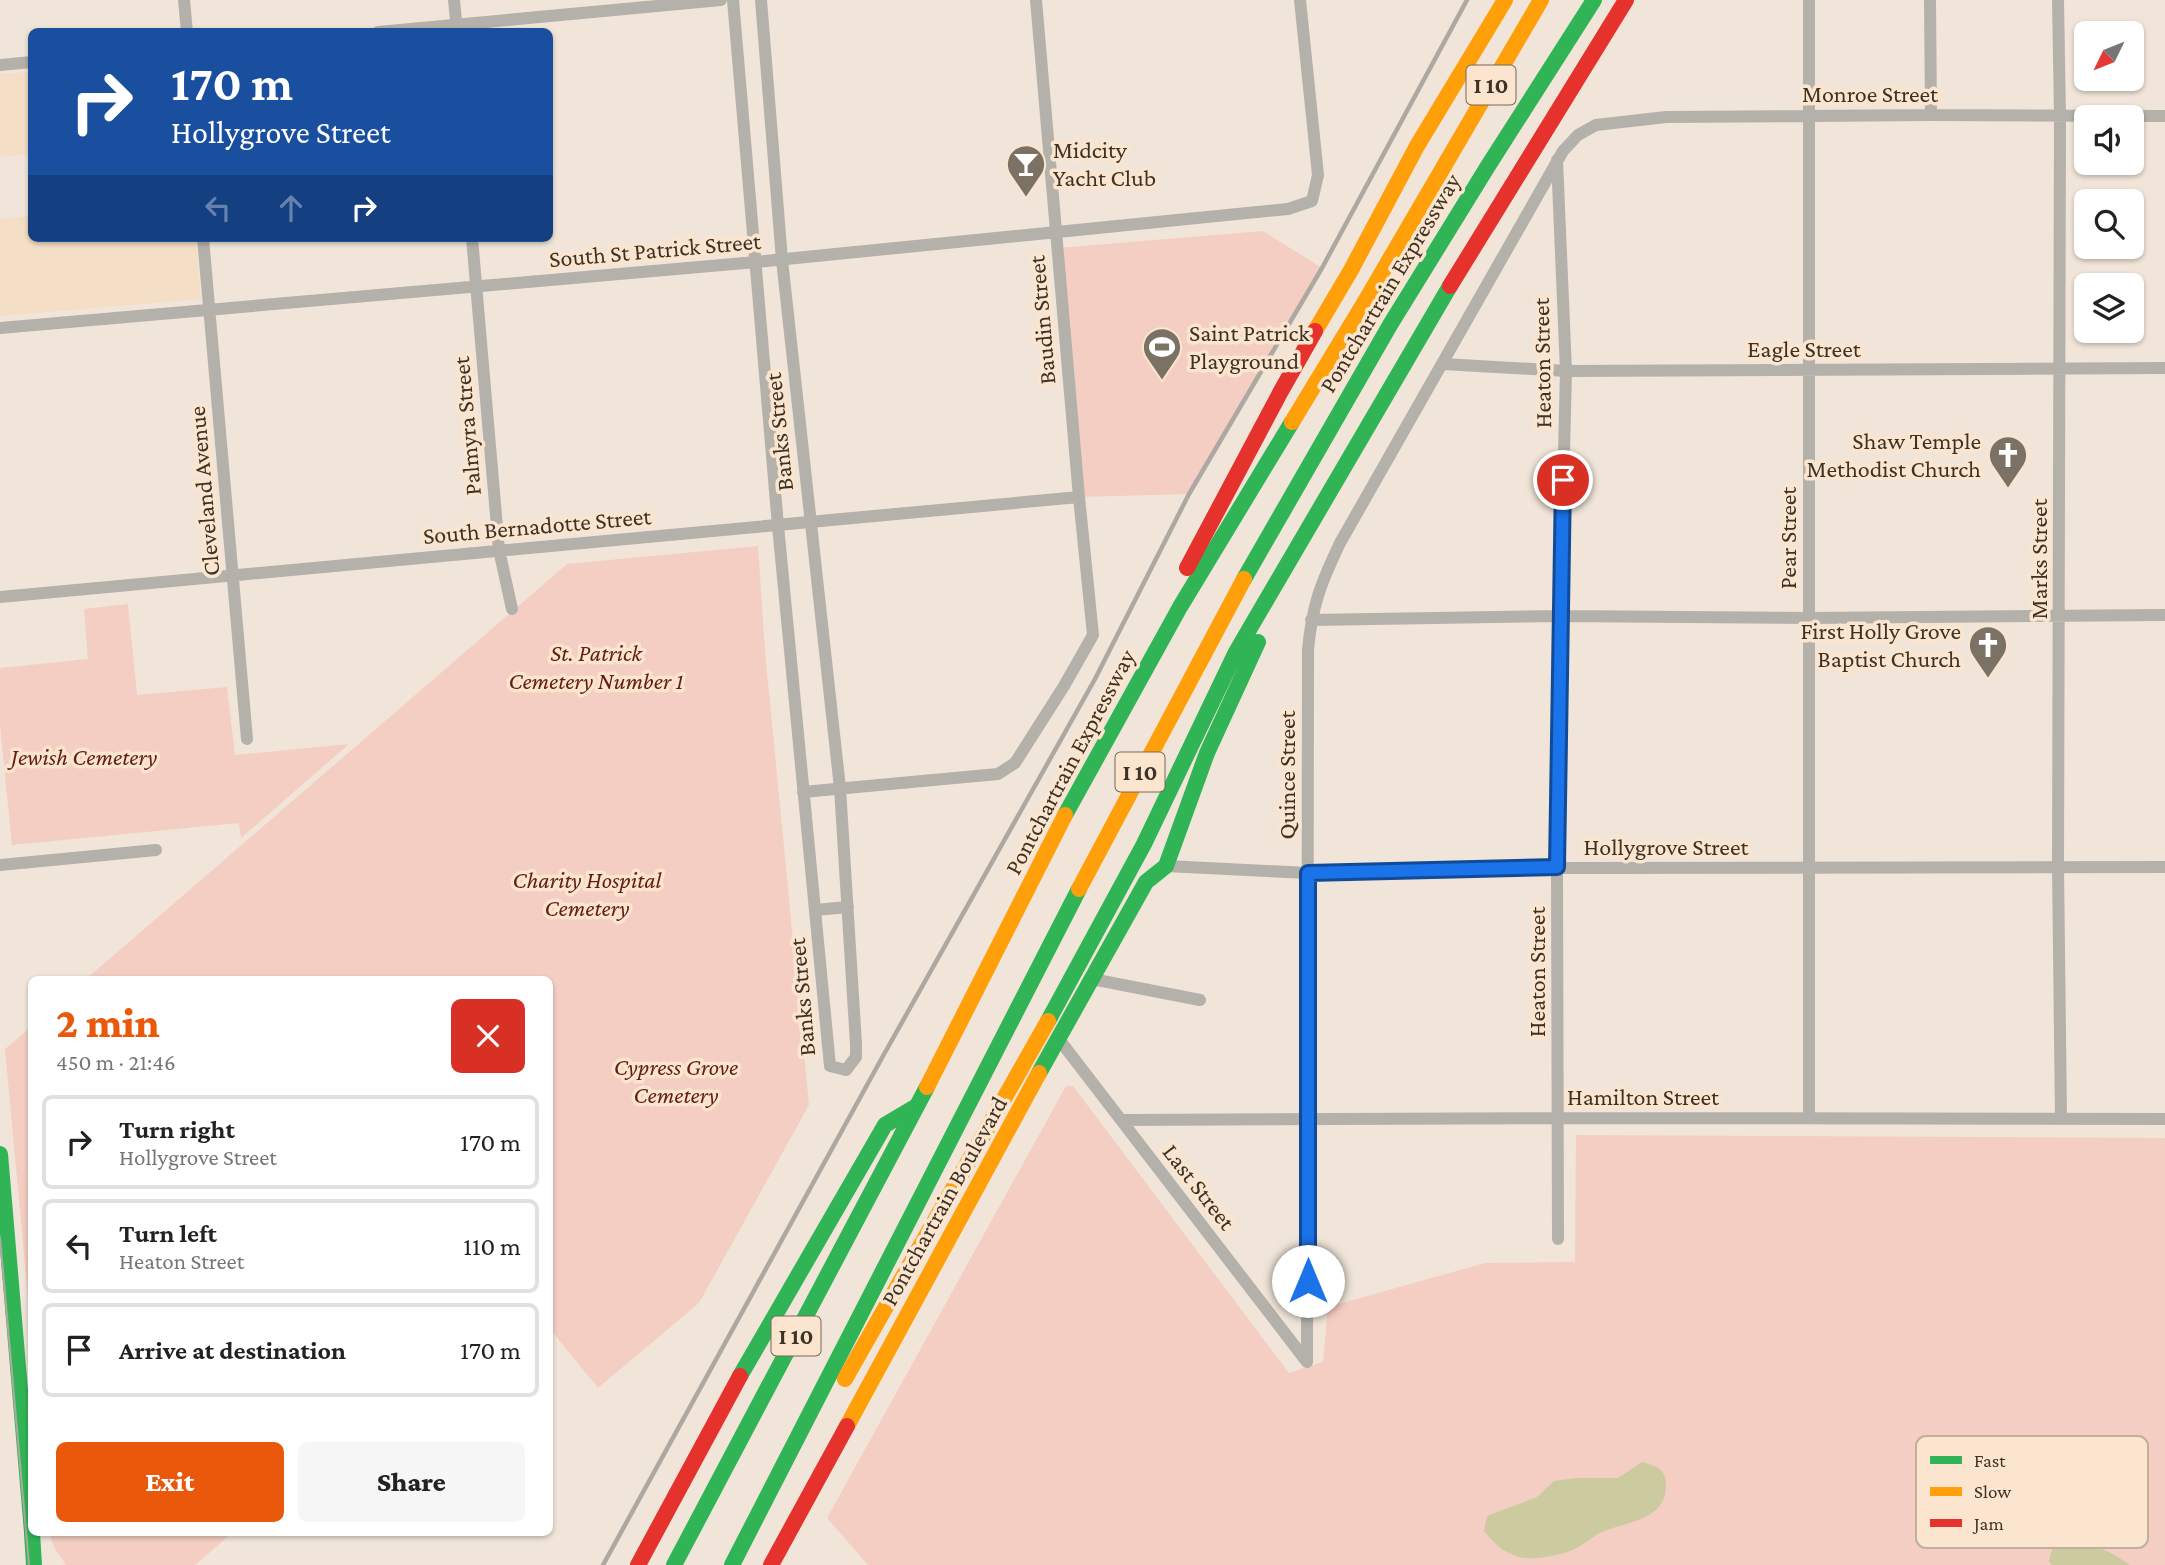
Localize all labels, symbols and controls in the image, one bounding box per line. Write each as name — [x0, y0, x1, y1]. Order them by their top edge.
north arrow — [2074, 21, 2144, 91]
map controls — [2074, 21, 2144, 343]
icon: right — [56, 56, 147, 147]
text: 170 m — [171, 56, 293, 111]
road number: I 10 — [1466, 66, 1516, 104]
street label: Monroe Street — [1802, 80, 1939, 107]
button: sound — [2074, 105, 2144, 175]
text: Hollygrove Street — [171, 114, 391, 150]
place label: Midcity Yacht Club — [1053, 136, 1156, 191]
bar icon: Midcity Yacht Club — [1005, 143, 1047, 198]
street label: Pontchartrain Expressway — [1313, 168, 1466, 397]
icon: left — [199, 189, 237, 227]
icon: ahead — [272, 189, 310, 227]
icon: right — [345, 189, 383, 227]
button: search — [2074, 189, 2144, 259]
street label: South St Patrick Street — [548, 227, 763, 272]
street label: Baudin Street — [1022, 253, 1061, 386]
button: layers — [2074, 273, 2144, 343]
street label: Heaton Street — [1527, 296, 1556, 429]
place label: Saint Patrick Playground — [1189, 319, 1310, 374]
sports icon: Saint Patrick Playground — [1141, 326, 1183, 381]
street label: Eagle Street — [1747, 335, 1862, 362]
street label: Palmyra Street — [447, 354, 486, 497]
street label: Banks Street — [759, 371, 798, 492]
street label: Cleveland Avenue — [183, 405, 224, 577]
place label: Shaw Temple Methodist Church — [1806, 427, 1981, 482]
church icon: Shaw Temple Methodist Church — [1987, 434, 2029, 489]
pin — [1533, 450, 1593, 510]
icon: arrive — [1544, 461, 1582, 499]
street label: Pear Street — [1774, 486, 1801, 589]
street label: Marks Street — [2025, 498, 2052, 619]
street label: South Bernadotte Street — [422, 502, 653, 549]
place label: First Holly Grove Baptist Church — [1801, 617, 1961, 672]
church icon: First Holly Grove Baptist Church — [1967, 624, 2009, 679]
park label: St. Patrick Cemetery Number 1 — [508, 639, 684, 694]
street label: Pontchartrain Expressway — [999, 644, 1141, 879]
street label: Quince Street — [1273, 709, 1300, 840]
park label: Jewish Cemetery — [7, 743, 157, 770]
road number: I 10 — [1116, 752, 1164, 792]
street label: Hollygrove Street — [1584, 833, 1749, 860]
park label: Charity Hospital Cemetery — [513, 866, 663, 921]
street label: Heaton Street — [1523, 906, 1550, 1037]
street label: Banks Street — [783, 936, 820, 1057]
text: 2 min — [56, 999, 160, 1046]
button: close — [451, 999, 525, 1073]
text: 450 m · 21:46 — [56, 1049, 176, 1075]
park label: Cypress Grove Cemetery — [614, 1053, 738, 1108]
street label: Hamilton Street — [1567, 1083, 1720, 1110]
street label: Pontchartrain Boulevard — [875, 1091, 1012, 1310]
text: Turn right — [119, 1115, 235, 1144]
icon: right — [60, 1123, 98, 1161]
text: 170 m — [460, 1128, 521, 1157]
street label: Last Street — [1158, 1139, 1242, 1236]
text: Hollygrove Street — [119, 1144, 277, 1170]
text: Turn left — [119, 1219, 217, 1248]
icon: left — [60, 1227, 98, 1265]
text: 110 m — [463, 1232, 521, 1261]
position arrow — [1271, 1244, 1345, 1318]
text: Heaton Street — [119, 1248, 244, 1274]
road number: I 10 — [772, 1316, 820, 1356]
icon: arrive — [60, 1331, 98, 1369]
text: Arrive at destination — [119, 1336, 346, 1365]
text: 170 m — [460, 1336, 521, 1365]
legend — [1916, 1436, 2148, 1548]
button: Exit — [56, 1442, 284, 1522]
button: Share — [298, 1442, 525, 1522]
text: Fast — [1974, 1450, 2006, 1471]
text: Slow — [1974, 1481, 2011, 1502]
text: Jam — [1972, 1513, 2004, 1534]

